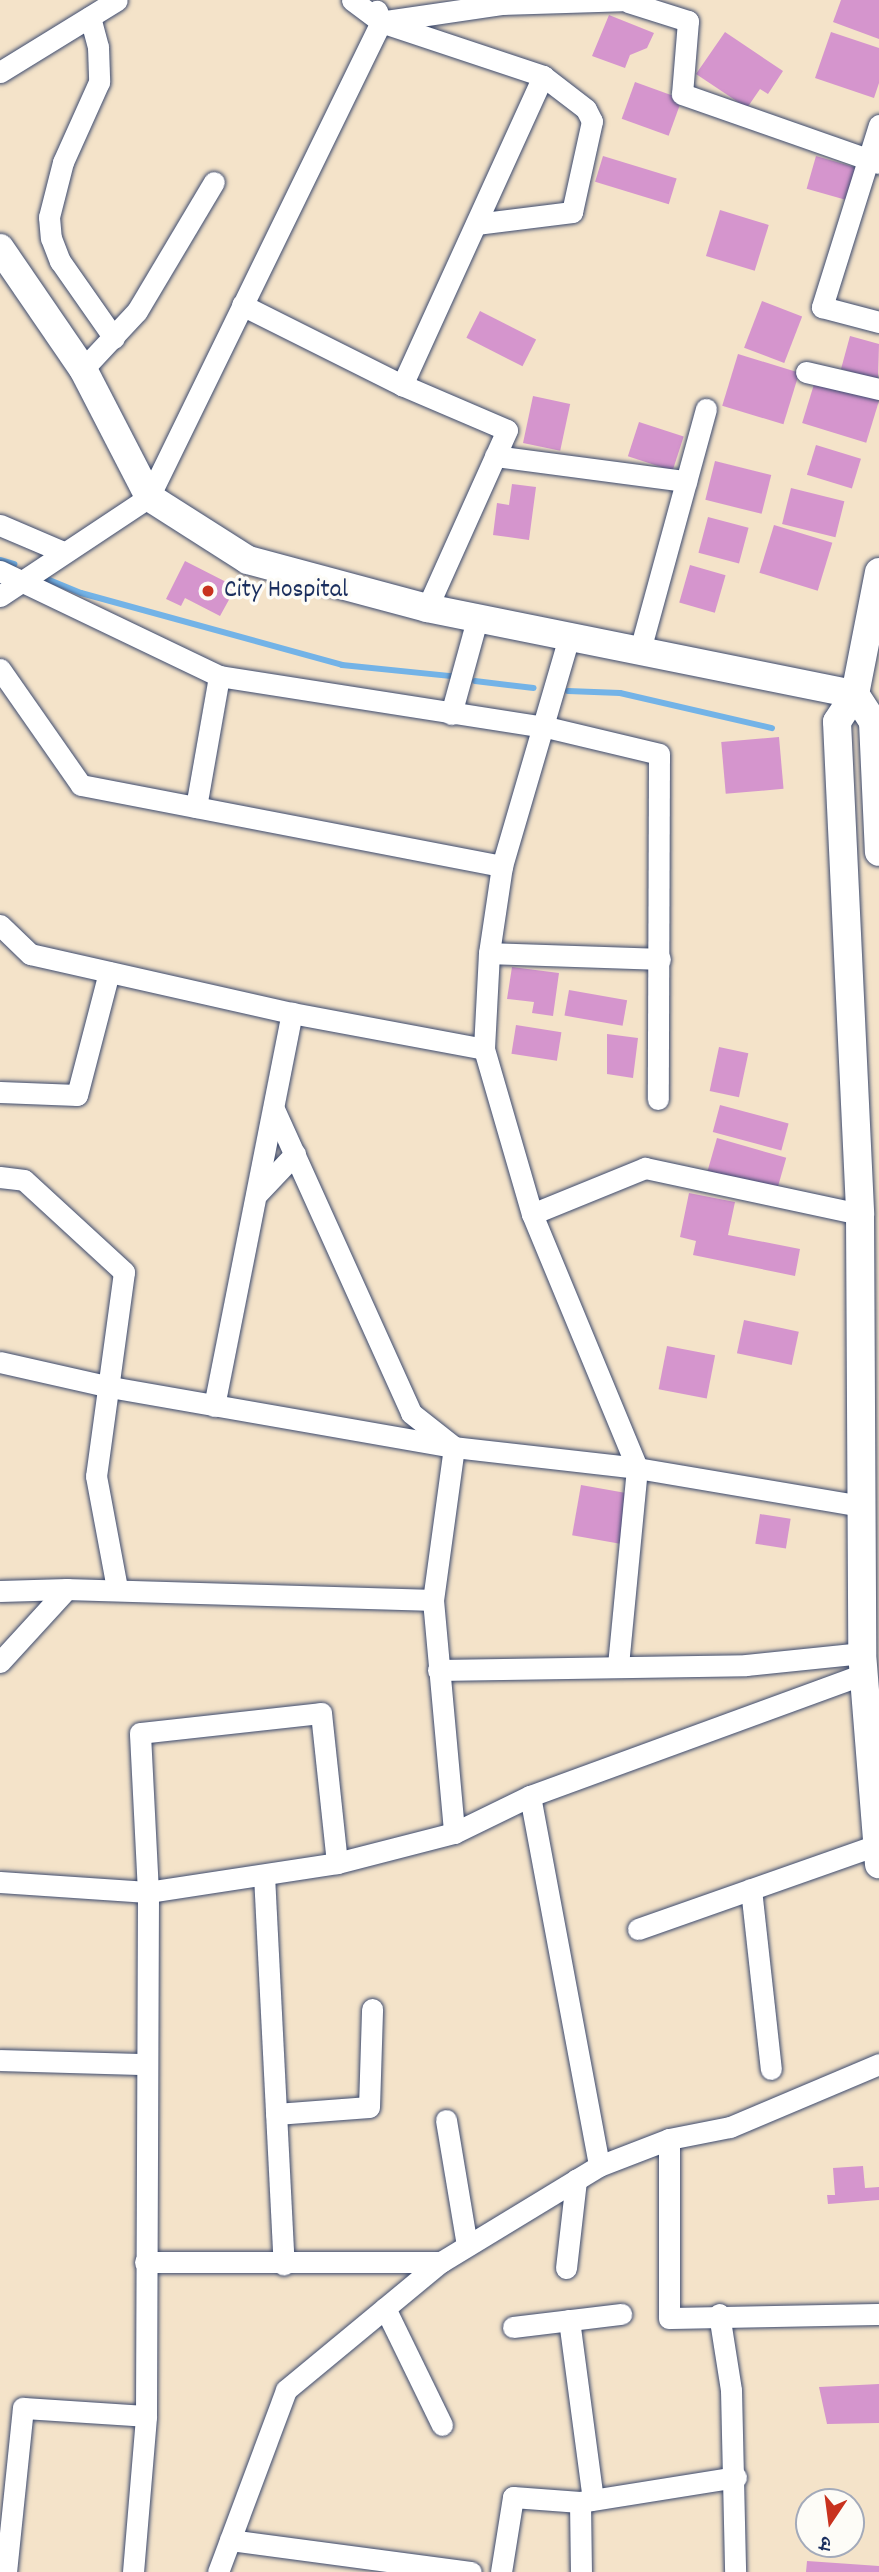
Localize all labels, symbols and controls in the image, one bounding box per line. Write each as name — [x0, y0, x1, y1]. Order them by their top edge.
place label: City Hospital — [224, 575, 348, 607]
marker: City Hospital — [198, 581, 218, 601]
north arrow — [795, 2488, 865, 2558]
text: उ — [817, 2528, 834, 2556]

